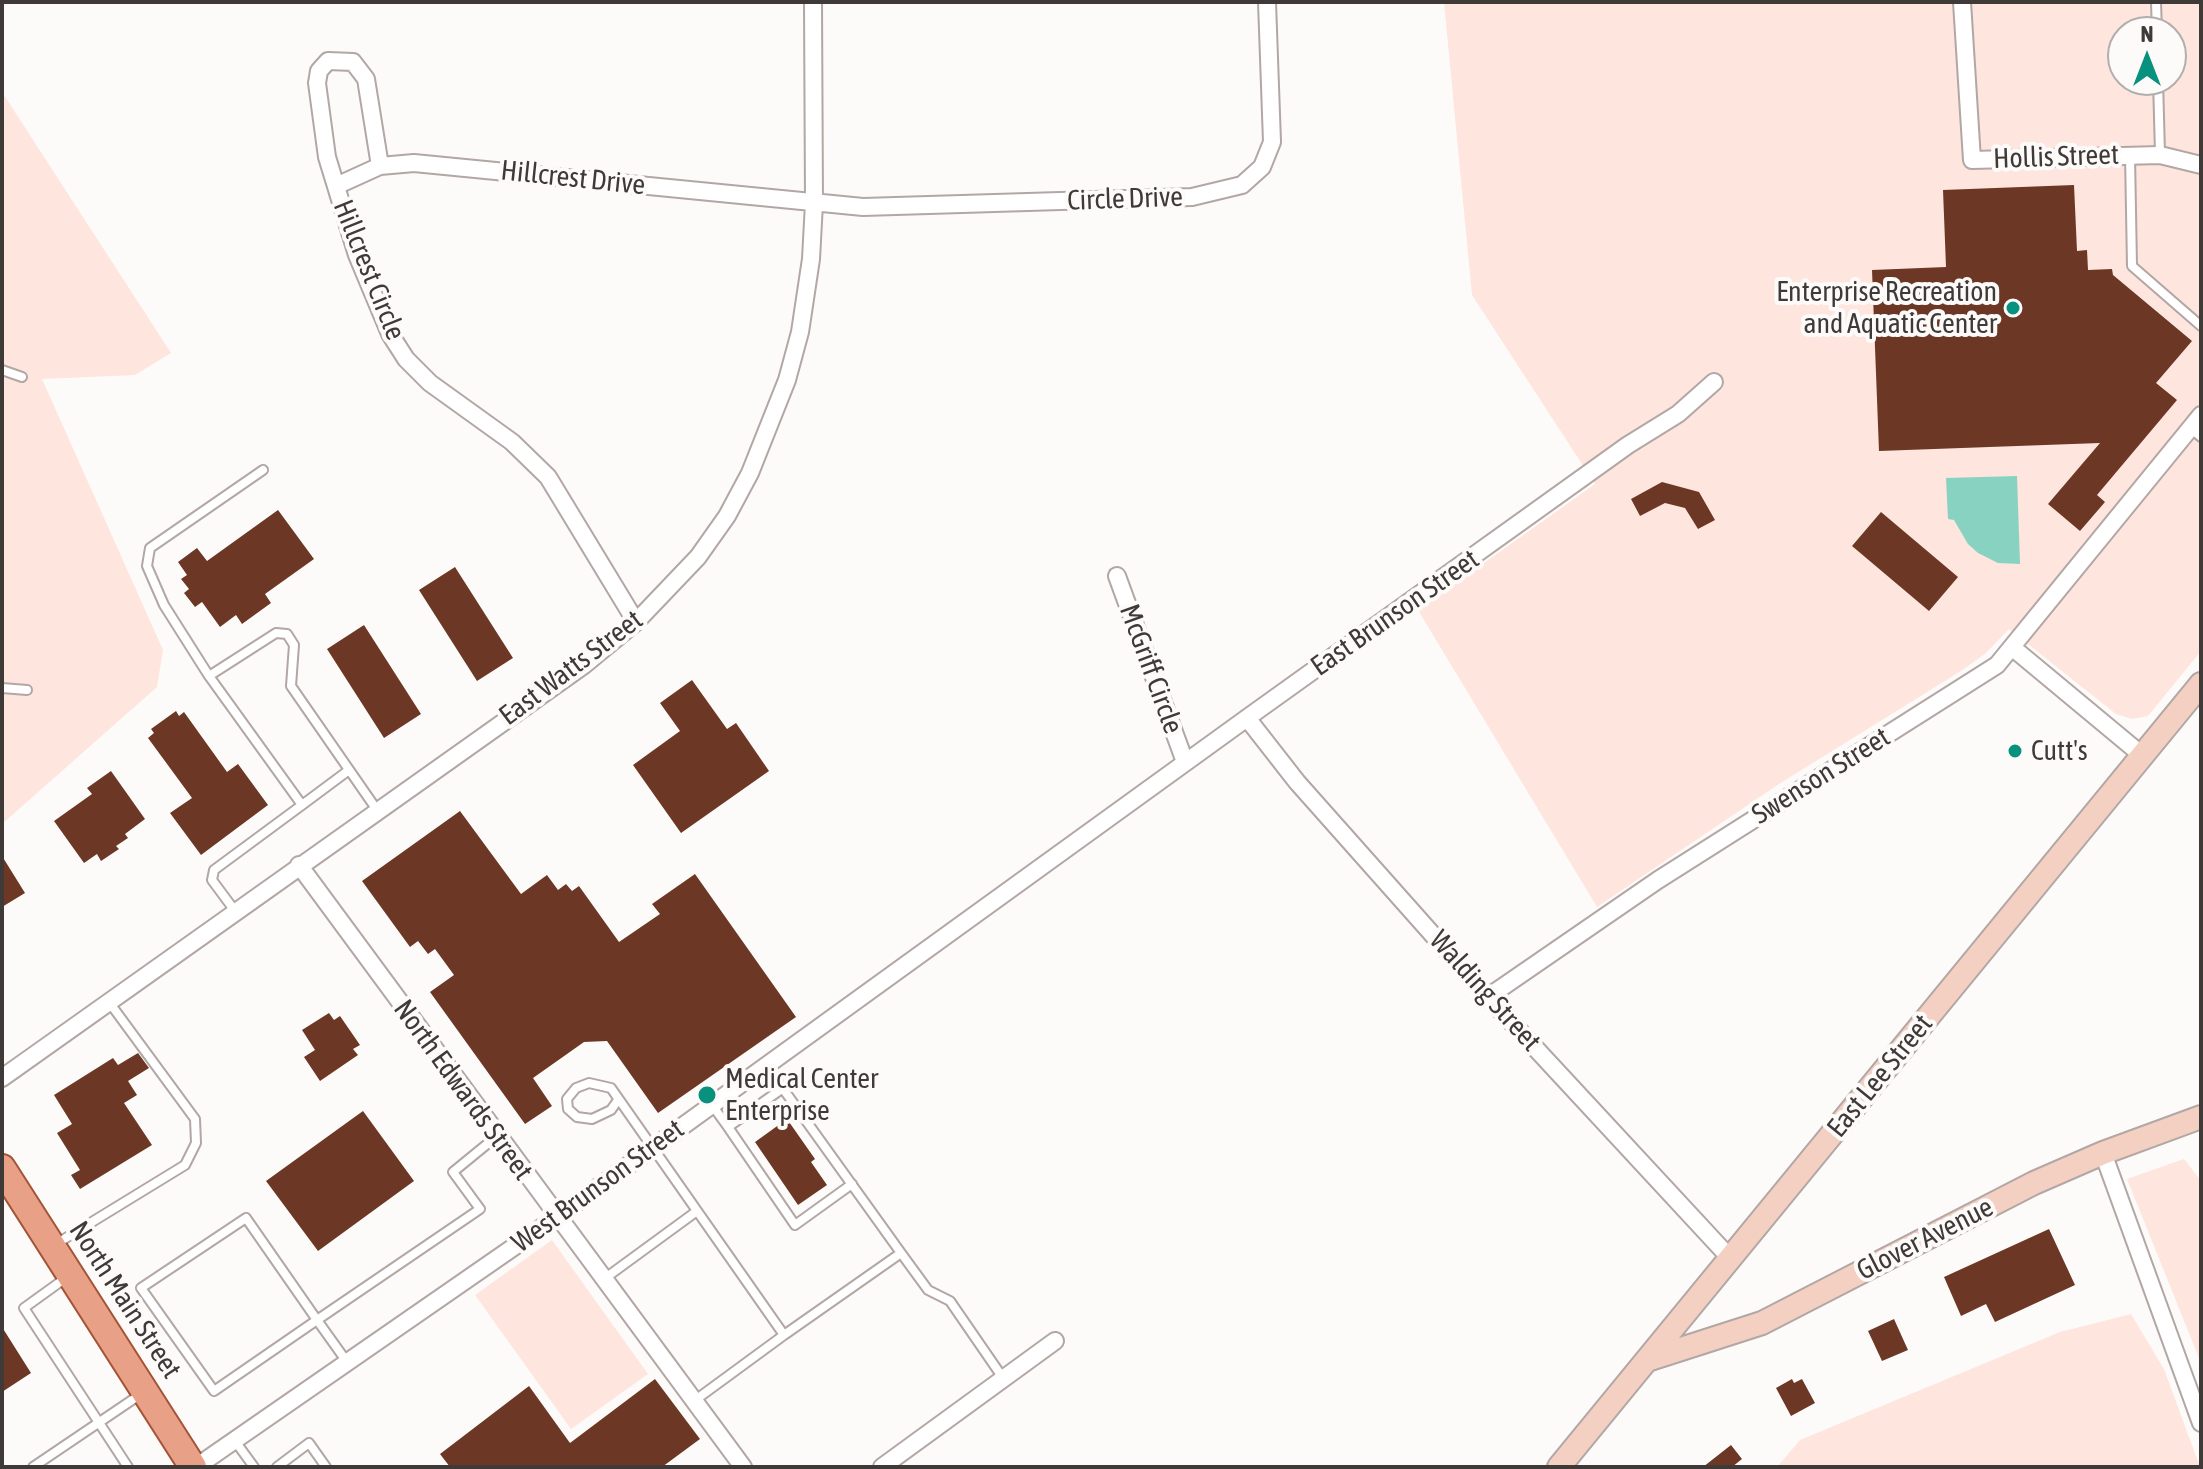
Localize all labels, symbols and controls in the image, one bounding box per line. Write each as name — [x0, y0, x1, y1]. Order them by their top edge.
north arrow — [2107, 16, 2187, 96]
text: N — [2141, 21, 2153, 47]
street label: Hollis Street — [1993, 138, 2119, 176]
street label: Hillcrest Drive — [499, 154, 647, 202]
street label: Circle Drive — [1067, 180, 1183, 218]
street label: Hillcrest Circle — [326, 195, 412, 345]
place label: Enterprise Recreation and Aquatic Center — [1776, 275, 1997, 341]
marker: Enterprise Recreation and Aquatic Center — [2004, 299, 2022, 317]
street label: East Brunson Street — [1305, 543, 1485, 683]
street label: McGriff Circle — [1112, 600, 1190, 738]
street label: East Watts Street — [493, 603, 649, 733]
street label: Swenson Street — [1746, 720, 1896, 832]
place label: Cutt's — [2031, 734, 2088, 768]
marker: Cutt's — [2006, 742, 2024, 760]
street label: Walding Street — [1422, 924, 1548, 1058]
street label: North Edwards Street — [386, 993, 540, 1187]
street label: East Lee Street — [1820, 1008, 1940, 1144]
place label: Medical Center Enterprise — [725, 1062, 878, 1128]
marker: Medical Center Enterprise — [696, 1084, 718, 1106]
street label: West Brunson Street — [505, 1112, 691, 1260]
street label: Glover Avenue — [1851, 1190, 1999, 1288]
street label: North Main Street — [62, 1215, 188, 1385]

